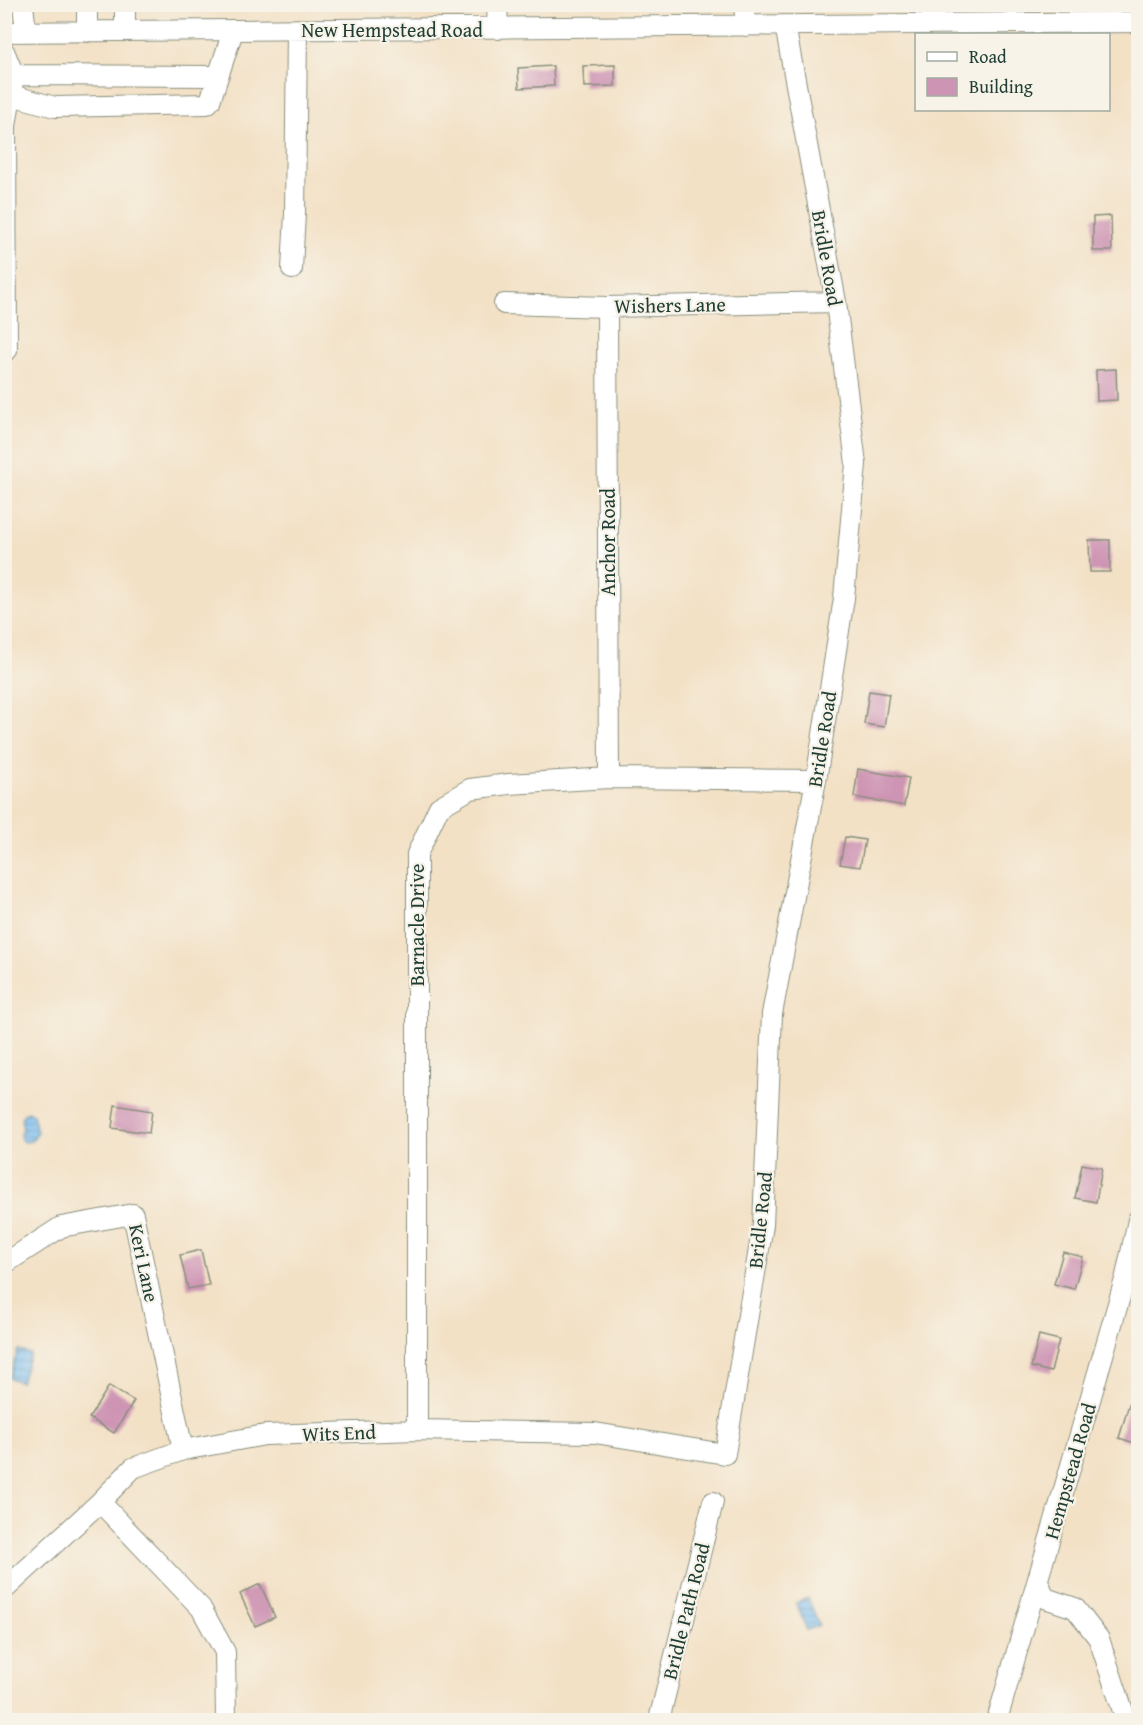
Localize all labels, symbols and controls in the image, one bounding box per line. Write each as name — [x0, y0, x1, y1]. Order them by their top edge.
street label: New Hempstead Road — [301, 15, 483, 44]
legend — [915, 33, 1110, 111]
text: Road — [969, 43, 1007, 70]
text: Building — [969, 73, 1033, 100]
street label: Bridle Road — [805, 208, 850, 309]
street label: Wishers Lane — [614, 289, 726, 320]
street label: Anchor Road — [593, 488, 622, 596]
street label: Bridle Road — [800, 688, 843, 789]
street label: Barnacle Drive — [402, 864, 431, 986]
street label: Bridle Road — [740, 1170, 779, 1270]
street label: Keri Lane — [122, 1221, 167, 1305]
street label: Hempstead Road — [1036, 1399, 1103, 1542]
street label: Wits End — [301, 1417, 377, 1448]
street label: Bridle Path Road — [655, 1539, 717, 1682]

